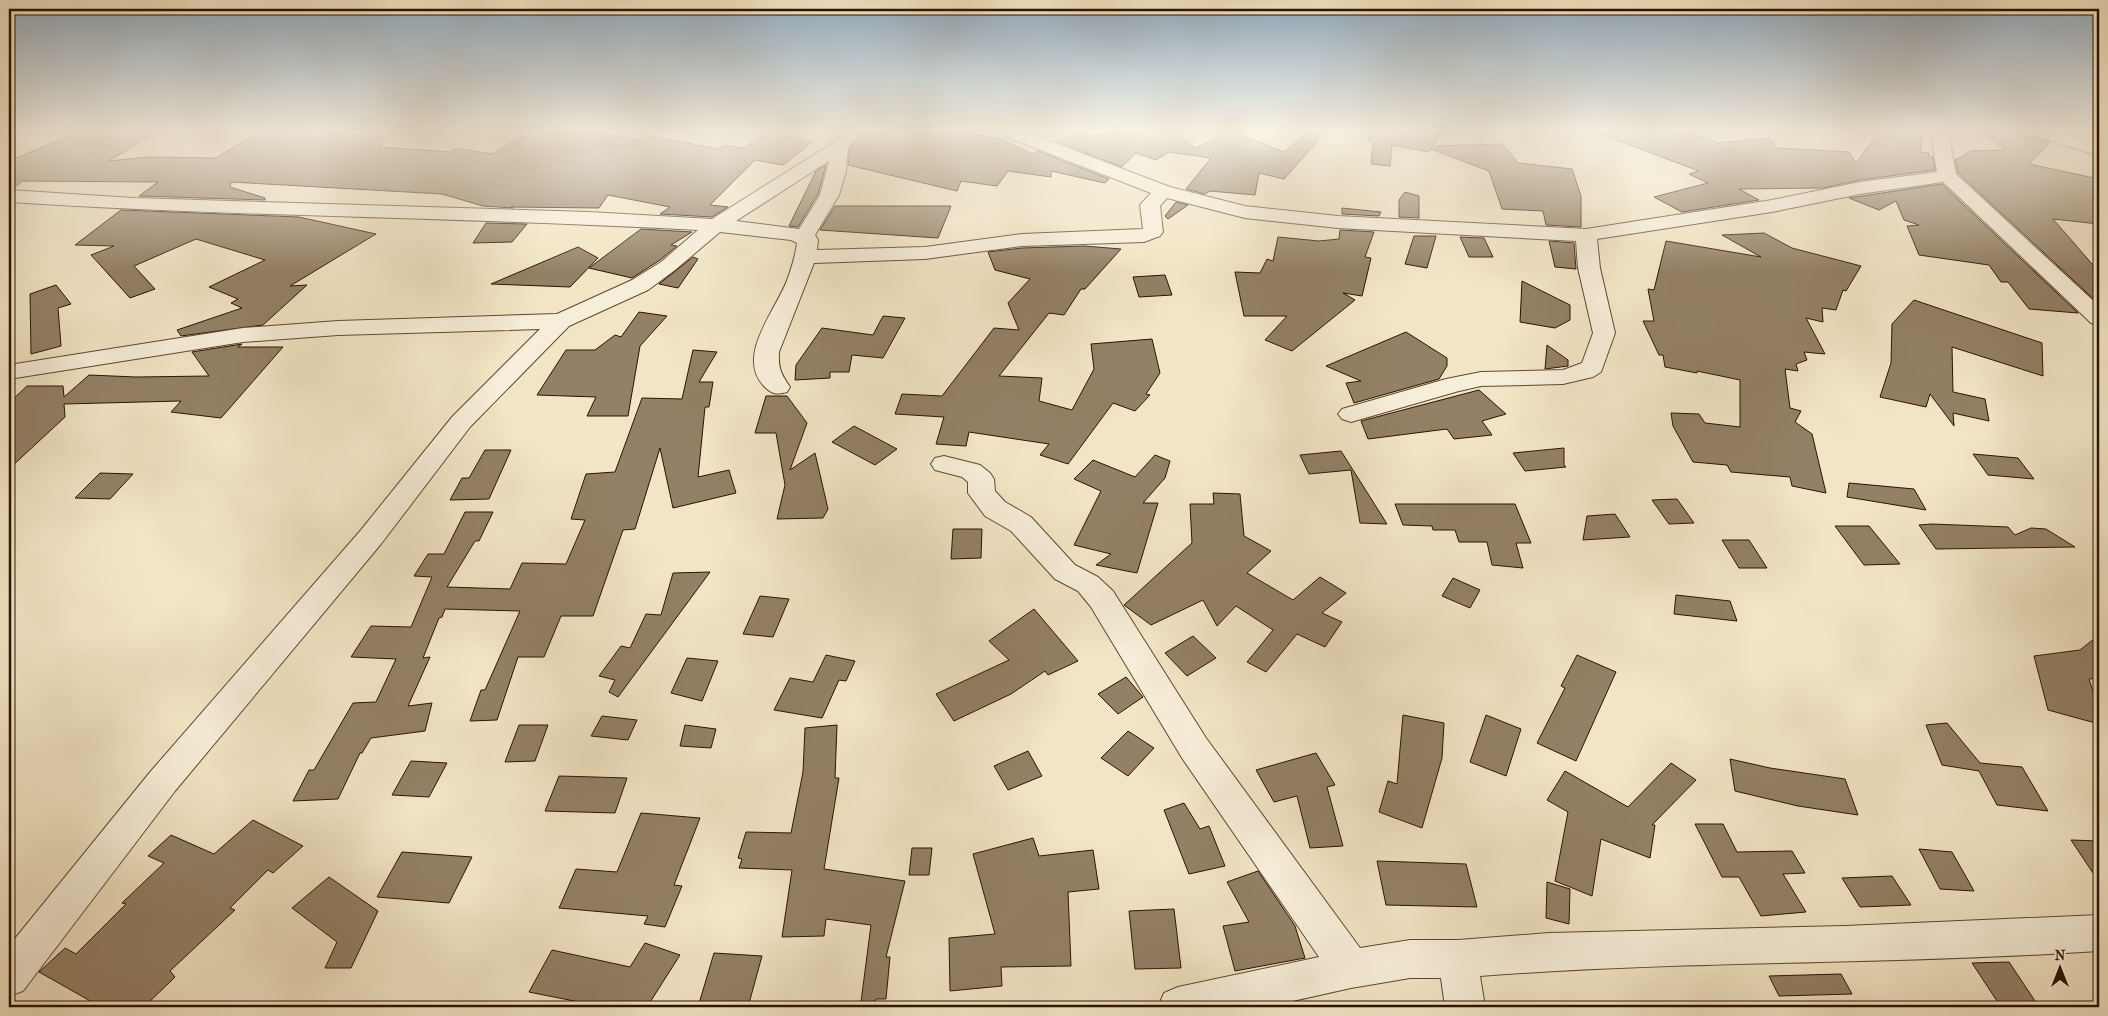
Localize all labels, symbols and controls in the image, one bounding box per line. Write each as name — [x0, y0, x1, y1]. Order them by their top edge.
north arrow — [2036, 944, 2086, 994]
text: N — [2055, 947, 2066, 964]

